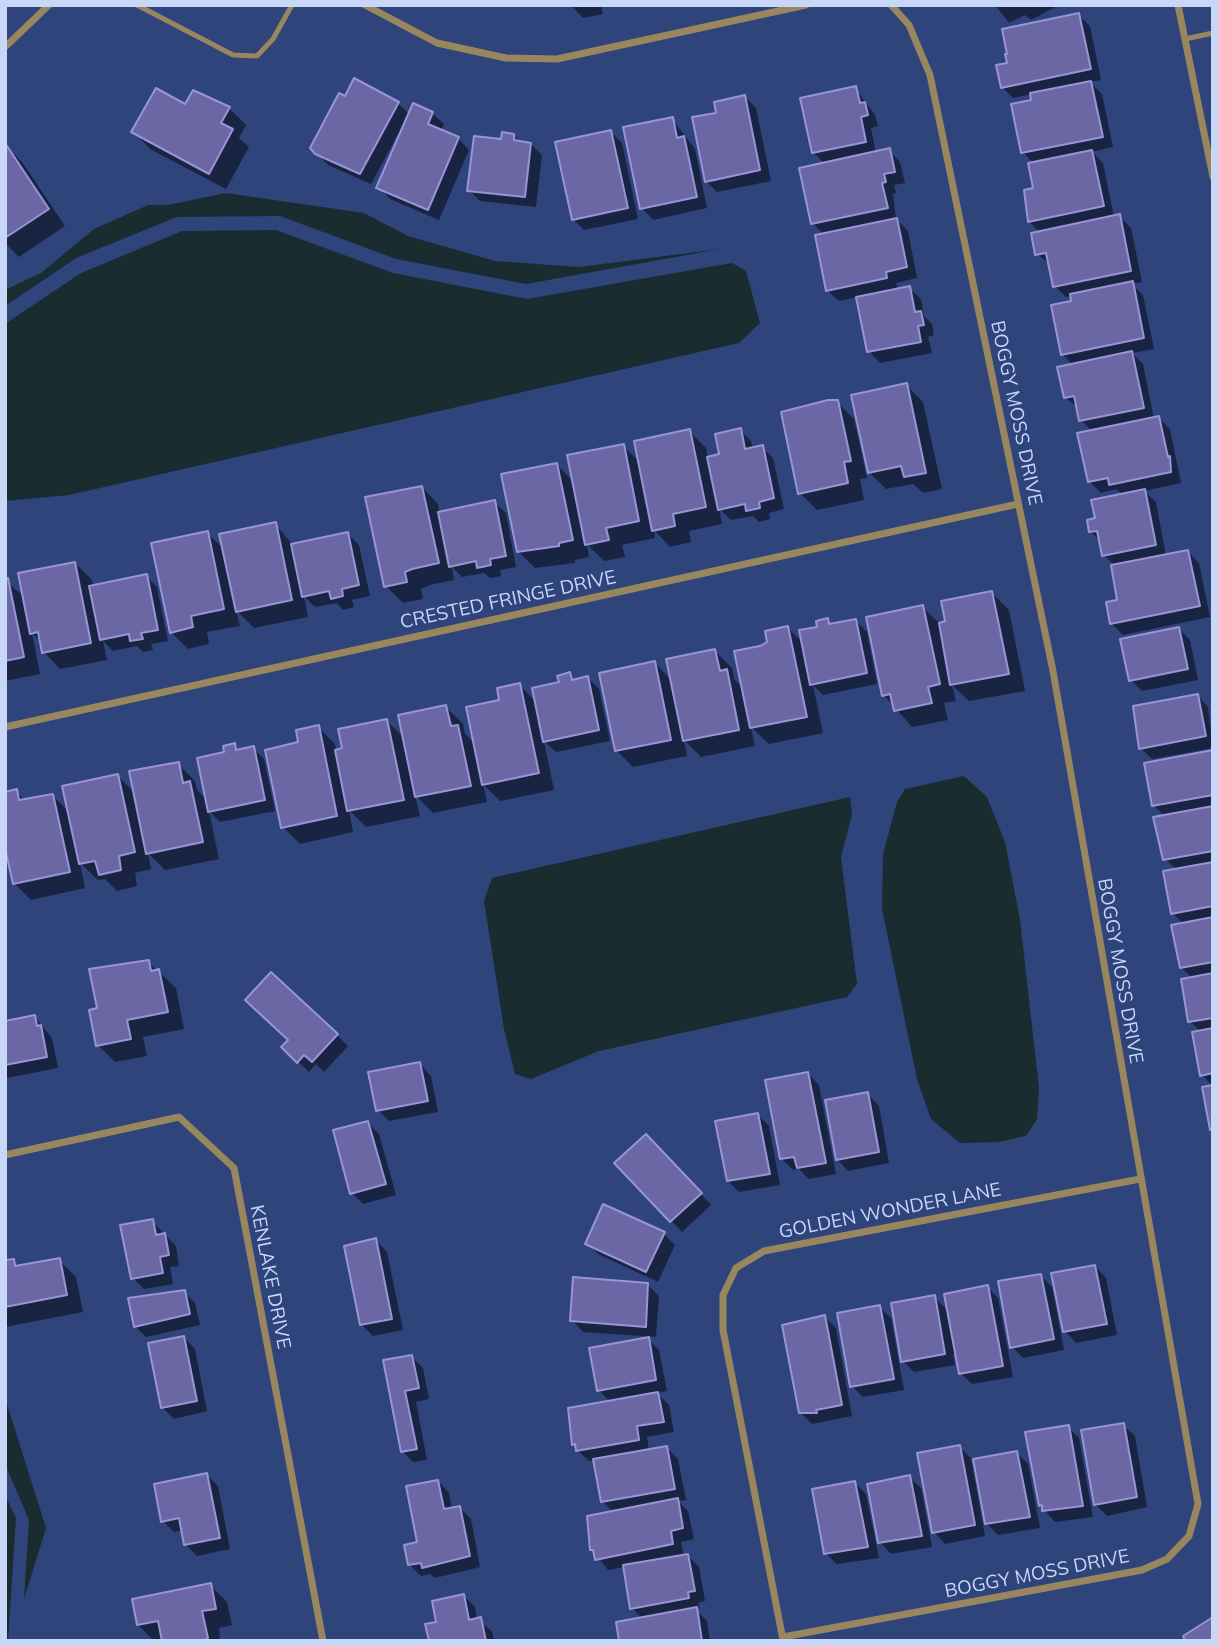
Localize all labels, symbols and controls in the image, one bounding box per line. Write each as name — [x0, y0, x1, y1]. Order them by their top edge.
street label: BOGGY MOSS DRIVE — [985, 319, 1047, 507]
street label: CRESTED FRINGE DRIVE — [398, 566, 618, 634]
street label: BOGGY MOSS DRIVE — [1092, 877, 1148, 1065]
street label: GOLDEN WONDER LANE — [777, 1178, 1003, 1244]
street label: KENLAKE DRIVE — [245, 1203, 295, 1351]
street label: BOGGY MOSS DRIVE — [943, 1545, 1131, 1603]

